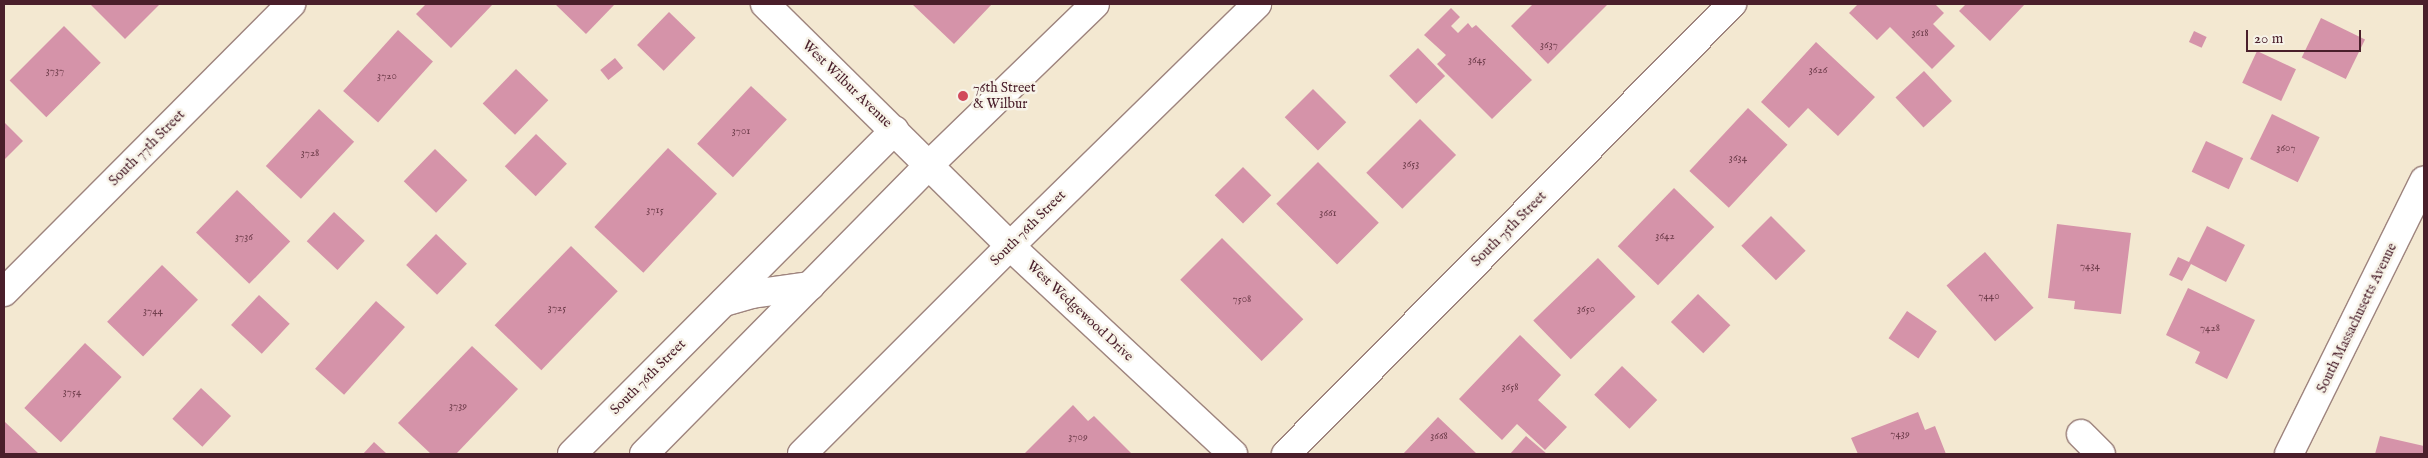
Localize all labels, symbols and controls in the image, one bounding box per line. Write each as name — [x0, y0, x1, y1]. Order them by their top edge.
scale bar — [2248, 20, 2363, 52]
house number: 3618 — [1911, 26, 1929, 40]
text: 20 m — [2254, 29, 2283, 48]
street label: West Wilbur Avenue — [799, 37, 895, 131]
house number: 3637 — [1540, 38, 1558, 52]
house number: 3645 — [1468, 53, 1486, 67]
house number: 3626 — [1809, 63, 1827, 77]
house number: 3737 — [46, 64, 64, 78]
house number: 3720 — [377, 69, 397, 83]
place label: 76th Street & Wilbur — [973, 80, 1036, 112]
marker: 76th Street & Wilbur — [957, 90, 969, 102]
street label: South 77th Street — [106, 107, 188, 189]
house number: 3701 — [732, 124, 750, 138]
house number: 3607 — [2276, 141, 2296, 155]
house number: 3728 — [301, 146, 319, 160]
house number: 3634 — [1729, 151, 1747, 165]
house number: 3653 — [1403, 157, 1419, 171]
street label: South 76th Street — [987, 187, 1069, 269]
street label: South 75th Street — [1468, 188, 1550, 270]
house number: 3715 — [646, 203, 664, 217]
house number: 3661 — [1319, 206, 1337, 220]
house number: 3642 — [1655, 229, 1675, 243]
house number: 3736 — [235, 230, 253, 244]
street label: South Massachusetts Avenue — [2313, 240, 2401, 396]
street label: West Wedgewood Drive — [1023, 257, 1137, 365]
house number: 7434 — [2080, 259, 2100, 273]
house number: 7440 — [1978, 289, 2000, 303]
house number: 7508 — [1233, 292, 1251, 306]
house number: 3725 — [548, 301, 566, 315]
house number: 3650 — [1577, 302, 1595, 316]
house number: 3744 — [143, 304, 163, 318]
house number: 7428 — [2200, 321, 2220, 335]
street label: South 76th Street — [607, 336, 689, 418]
house number: 3658 — [1501, 380, 1519, 394]
house number: 3754 — [63, 385, 81, 399]
house number: 3739 — [449, 399, 467, 413]
house number: 7439 — [1890, 427, 1910, 441]
house number: 3668 — [1430, 429, 1448, 443]
house number: 3709 — [1068, 430, 1088, 444]

